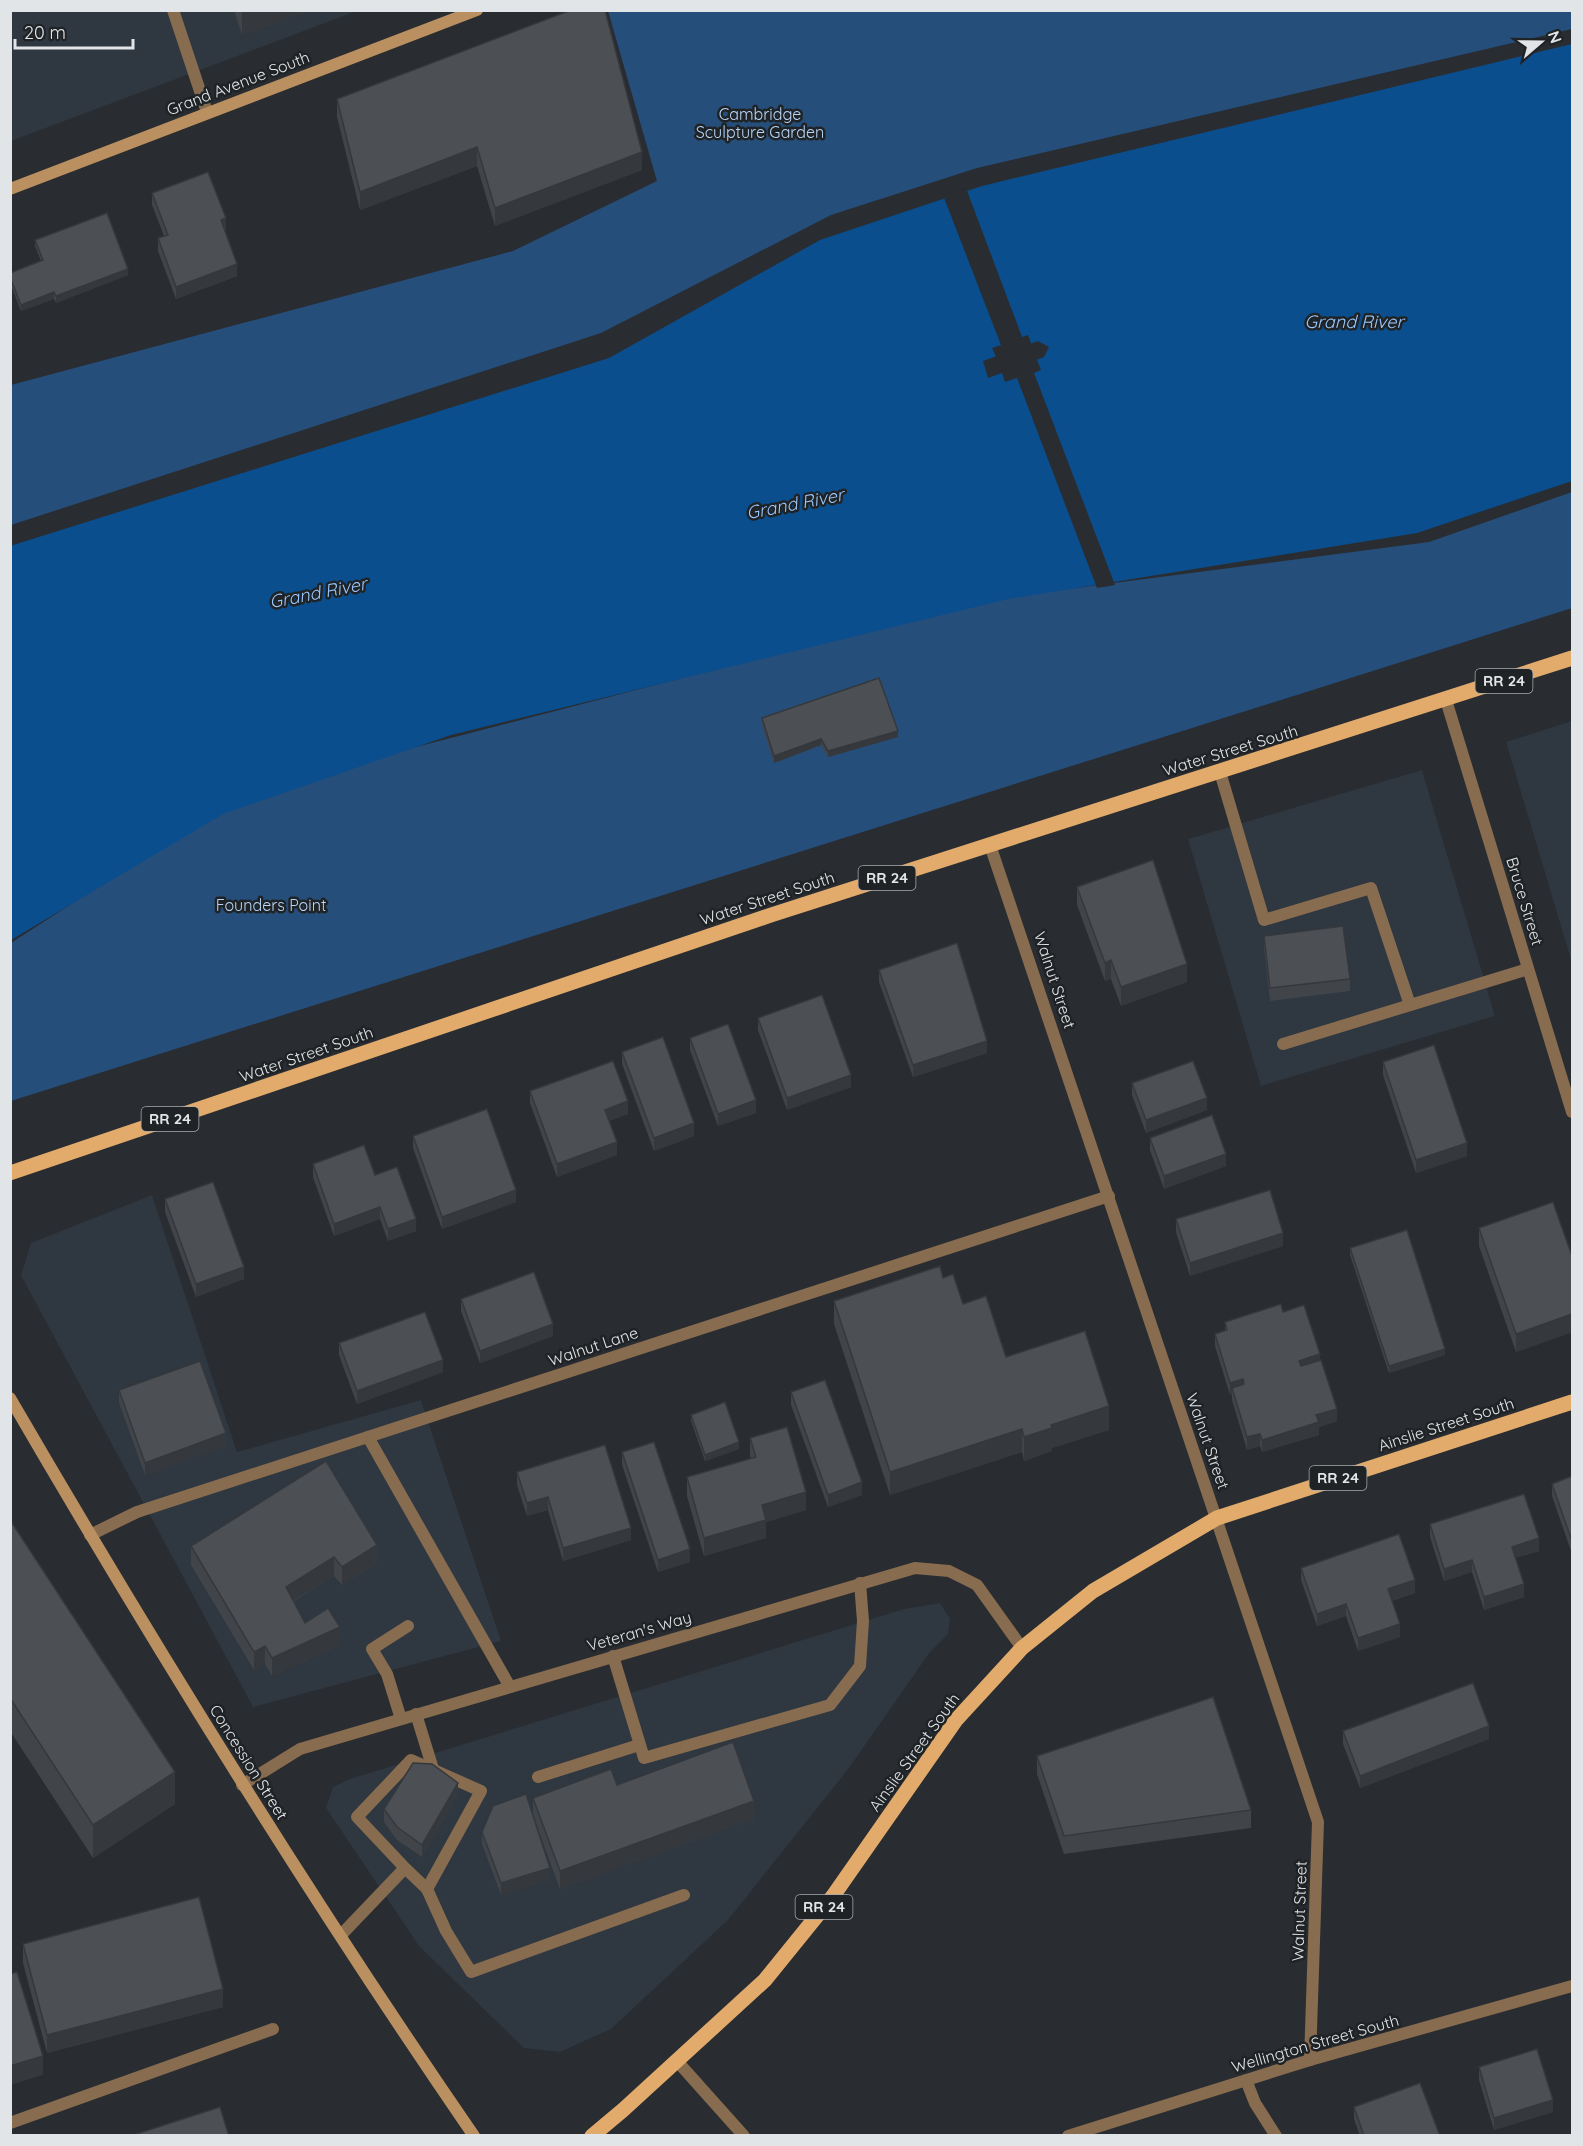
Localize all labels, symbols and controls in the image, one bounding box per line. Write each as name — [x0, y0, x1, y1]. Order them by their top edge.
scale bar — [15, 12, 134, 50]
north arrow — [1511, 12, 1571, 72]
text: 20 m — [24, 21, 66, 44]
text: N — [1544, 28, 1567, 46]
street label: Grand Avenue South — [164, 47, 312, 119]
park label: Cambridge Sculpture Garden — [696, 104, 824, 142]
water label: Grand River — [1305, 310, 1405, 333]
water label: Grand River — [744, 482, 848, 524]
water label: Grand River — [267, 571, 371, 613]
road number: RR 24 — [1476, 669, 1532, 693]
street label: Water Street South — [1160, 720, 1300, 780]
street label: Bruce Street — [1502, 855, 1548, 947]
road number: RR 24 — [858, 866, 916, 890]
street label: Water Street South — [697, 867, 837, 929]
park label: Founders Point — [216, 895, 326, 915]
street label: Walnut Street — [1030, 929, 1080, 1031]
street label: Water Street South — [236, 1022, 376, 1086]
road number: RR 24 — [142, 1107, 198, 1131]
street label: Walnut Lane — [546, 1322, 640, 1370]
street label: Walnut Street — [1182, 1390, 1234, 1492]
street label: Ainslie Street South — [1376, 1393, 1516, 1455]
road number: RR 24 — [1310, 1466, 1366, 1490]
street label: Veteran's Way — [584, 1607, 694, 1655]
street label: Ainslie Street South — [864, 1689, 964, 1815]
street label: Concession Street — [206, 1701, 292, 1823]
street label: Walnut Street — [1287, 1860, 1311, 1962]
road number: RR 24 — [796, 1895, 852, 1919]
street label: Wellington Street South — [1229, 2010, 1401, 2076]

